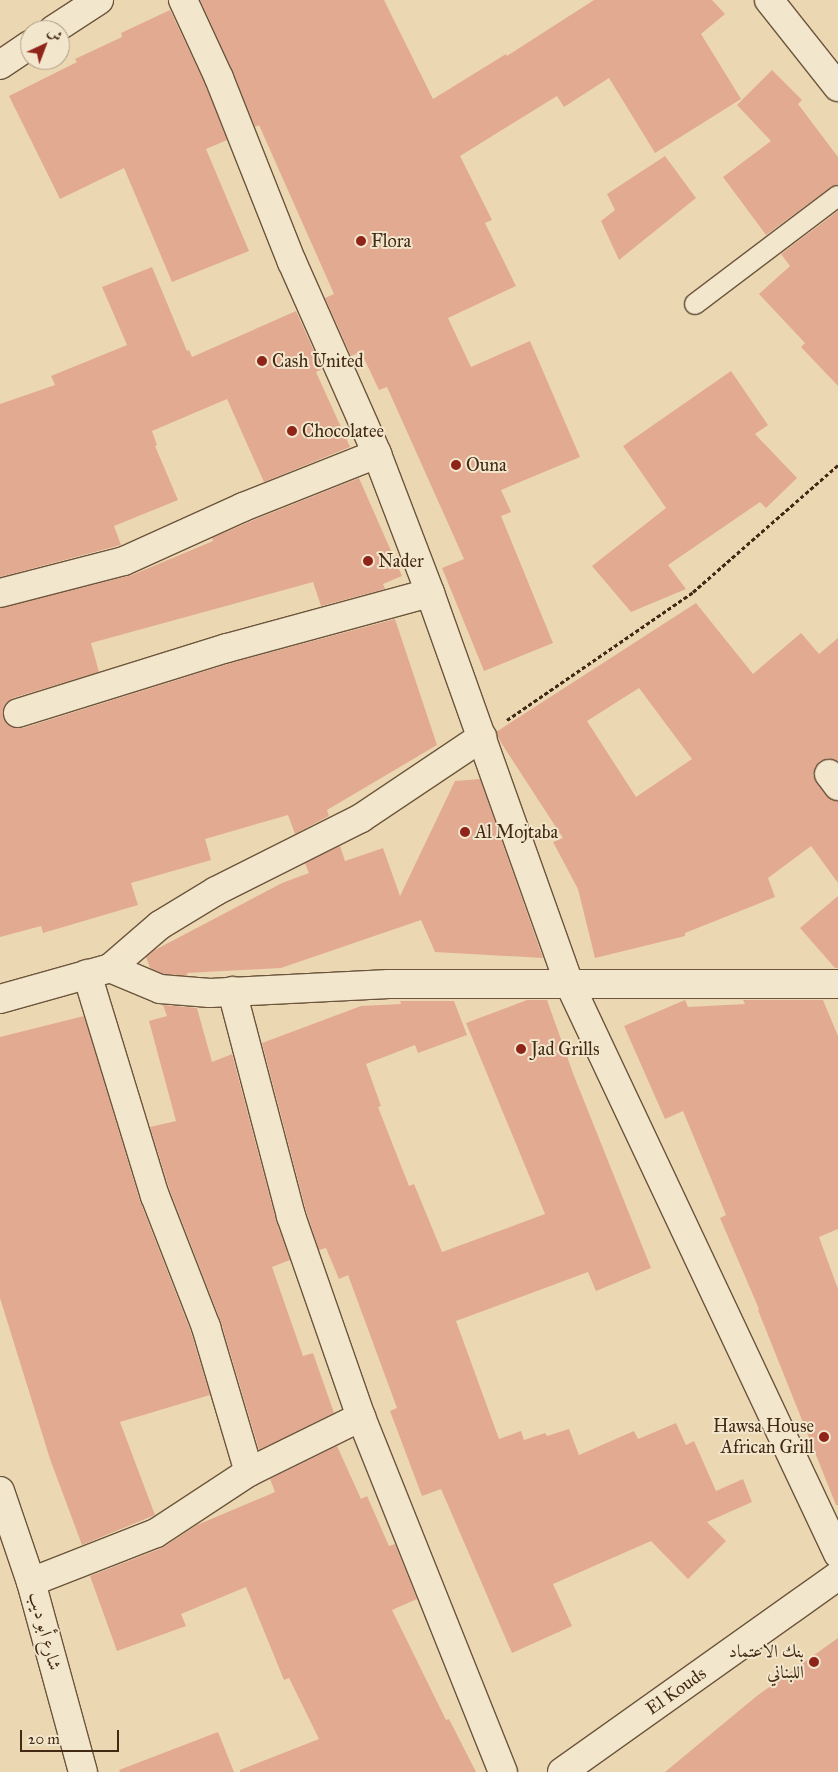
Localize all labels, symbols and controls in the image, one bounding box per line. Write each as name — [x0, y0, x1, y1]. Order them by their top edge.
north arrow — [20, 20, 70, 70]
text: ش — [44, 23, 66, 45]
place label: Flora — [371, 230, 411, 252]
marker: Flora — [355, 235, 367, 247]
place label: Cash United — [272, 350, 364, 372]
marker: Cash United — [256, 355, 268, 367]
place label: Chocolatee — [302, 420, 384, 442]
marker: Chocolatee — [286, 425, 298, 437]
place label: Ouna — [466, 454, 507, 476]
marker: Ouna — [450, 459, 462, 471]
place label: Nader — [378, 550, 424, 572]
marker: Nader — [362, 555, 374, 567]
place label: Al Mojtaba — [475, 821, 558, 843]
marker: Al Mojtaba — [459, 826, 471, 838]
place label: Jad Grills — [531, 1038, 600, 1060]
marker: Jad Grills — [515, 1043, 527, 1055]
place label: Hawsa House African Grill — [713, 1416, 814, 1458]
marker: Hawsa House African Grill — [818, 1431, 830, 1443]
street label: شارع أبو ديب — [24, 1589, 66, 1673]
place label: بنك الاعتماد اللبناني — [729, 1641, 804, 1684]
marker: بنك الاعتماد اللبناني — [808, 1656, 820, 1668]
street label: El Kouds — [642, 1662, 710, 1720]
scale bar — [22, 1720, 121, 1752]
text: 20 m — [28, 1730, 60, 1748]

